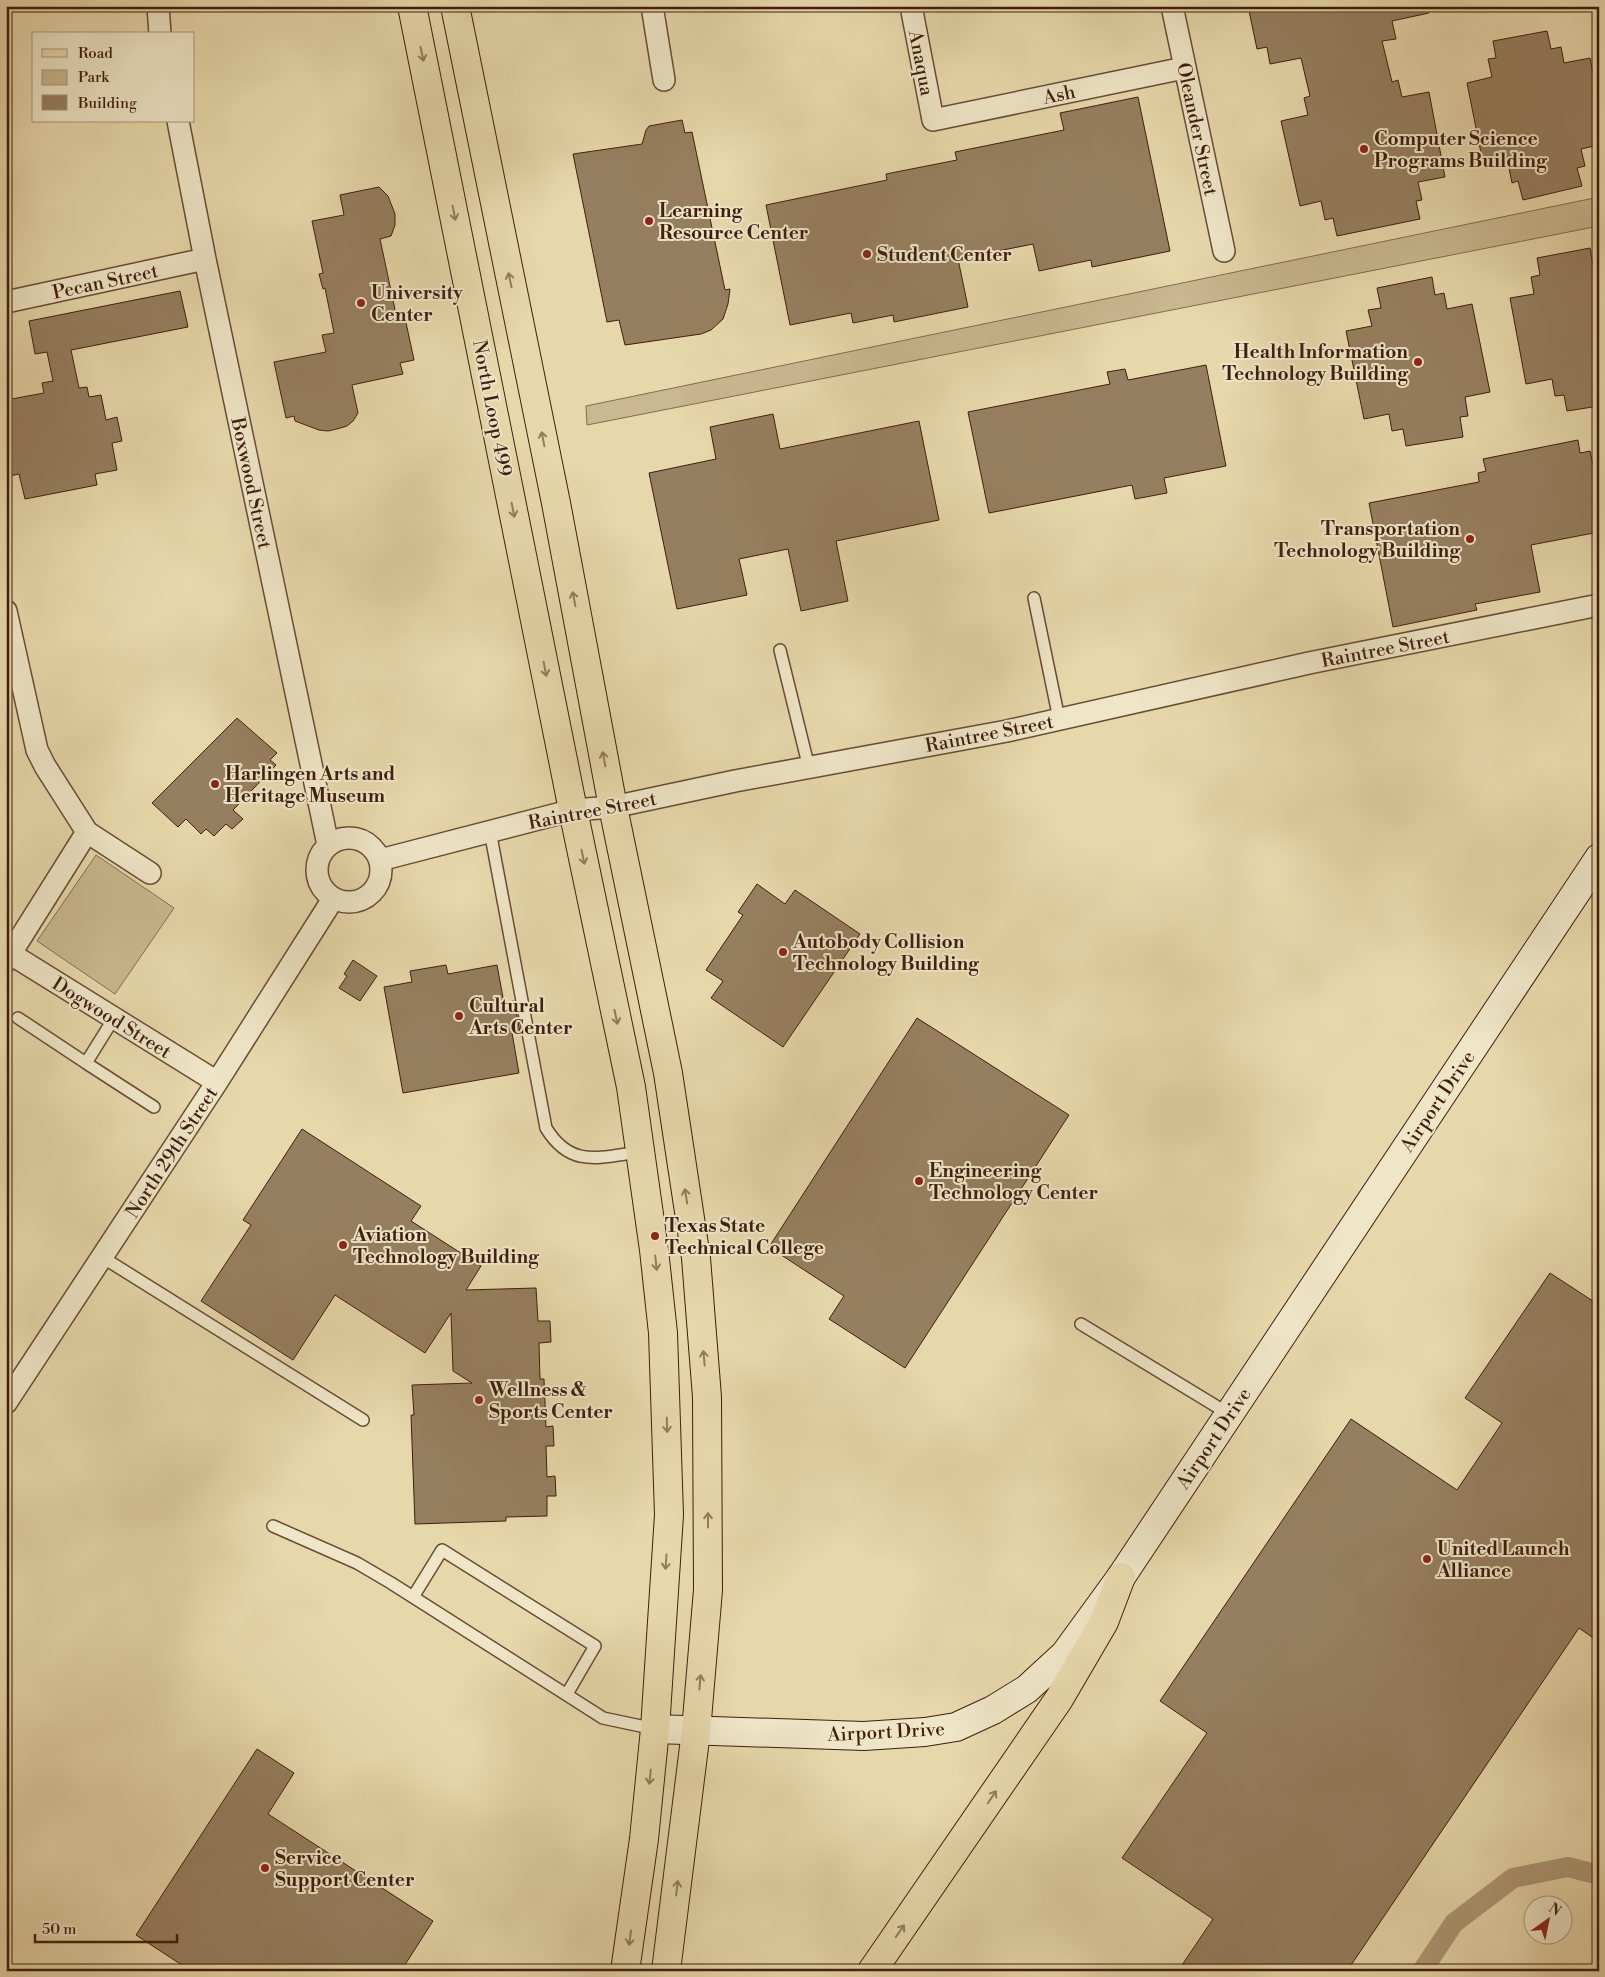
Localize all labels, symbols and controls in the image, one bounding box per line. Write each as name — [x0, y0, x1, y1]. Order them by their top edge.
street label: Anaqua — [903, 27, 939, 98]
legend — [32, 32, 195, 122]
text: Road — [78, 44, 113, 63]
one-way arrow — [418, 45, 427, 61]
street label: Oleander Street — [1171, 61, 1223, 198]
text: Park — [78, 68, 110, 87]
street label: Ash — [1040, 80, 1078, 110]
text: Building — [77, 94, 137, 113]
place label: Computer Science Programs Building — [1374, 127, 1548, 173]
marker: Computer Science Programs Building — [1358, 143, 1370, 155]
place label: Learning Resource Center — [659, 199, 809, 245]
one-way arrow — [450, 205, 459, 221]
marker: Learning Resource Center — [643, 215, 655, 227]
place label: Student Center — [877, 243, 1012, 267]
marker: Student Center — [861, 248, 873, 260]
street label: Pecan Street — [50, 259, 161, 305]
one-way arrow — [505, 273, 515, 289]
place label: University Center — [371, 281, 463, 327]
marker: University Center — [355, 297, 367, 309]
street label: North Loop 499 — [467, 338, 517, 479]
place label: Health Information Technology Building — [1222, 340, 1409, 386]
marker: Health Information Technology Building — [1412, 356, 1424, 368]
street label: Boxwood Street — [225, 414, 277, 551]
one-way arrow — [538, 432, 547, 448]
one-way arrow — [509, 501, 519, 517]
place label: Transportation Technology Building — [1274, 517, 1461, 563]
marker: Transportation Technology Building — [1464, 533, 1476, 545]
one-way arrow — [568, 591, 578, 607]
street label: Raintree Street — [1319, 625, 1452, 673]
one-way arrow — [541, 661, 550, 677]
street label: Raintree Street — [923, 710, 1056, 758]
one-way arrow — [598, 751, 608, 767]
place label: Harlingen Arts and Heritage Museum — [225, 762, 395, 808]
marker: Harlingen Arts and Heritage Museum — [209, 778, 221, 790]
street label: Raintree Street — [526, 787, 659, 835]
one-way arrow — [579, 849, 588, 865]
place label: Autobody Collision Technology Building — [792, 930, 980, 976]
marker: Autobody Collision Technology Building — [777, 946, 789, 958]
street label: Dogwood Street — [48, 972, 176, 1064]
place label: Cultural Arts Center — [468, 994, 573, 1040]
one-way arrow — [612, 1008, 621, 1024]
marker: Cultural Arts Center — [453, 1010, 465, 1022]
street label: Airport Drive — [1394, 1046, 1481, 1158]
street label: North 29th Street — [120, 1082, 223, 1223]
place label: Engineering Technology Center — [929, 1159, 1098, 1205]
marker: Engineering Technology Center — [913, 1175, 925, 1187]
one-way arrow — [681, 1189, 691, 1205]
place label: Texas State Technical College — [665, 1214, 824, 1260]
place label: Aviation Technology Building — [352, 1223, 540, 1269]
marker: Texas State Technical College — [649, 1230, 661, 1242]
marker: Aviation Technology Building — [337, 1239, 349, 1251]
one-way arrow — [651, 1255, 661, 1271]
one-way arrow — [699, 1350, 709, 1366]
place label: Wellness & Sports Center — [488, 1378, 613, 1424]
street label: Airport Drive — [1170, 1383, 1257, 1495]
marker: Wellness & Sports Center — [473, 1394, 485, 1406]
one-way arrow — [662, 1417, 671, 1433]
one-way arrow — [703, 1512, 713, 1528]
place label: United Launch Alliance — [1436, 1537, 1570, 1583]
marker: United Launch Alliance — [1421, 1553, 1433, 1565]
one-way arrow — [662, 1554, 671, 1570]
one-way arrow — [695, 1674, 705, 1690]
street label: Airport Drive — [826, 1717, 945, 1747]
one-way arrow — [645, 1769, 655, 1785]
one-way arrow — [987, 1790, 998, 1804]
place label: Service Support Center — [275, 1846, 415, 1892]
marker: Service Support Center — [259, 1862, 271, 1874]
one-way arrow — [672, 1880, 682, 1896]
north arrow — [1522, 1894, 1572, 1944]
text: N — [1545, 1899, 1564, 1921]
scale bar — [35, 1912, 178, 1944]
text: 50 m — [42, 1920, 76, 1939]
one-way arrow — [895, 1924, 905, 1938]
one-way arrow — [625, 1930, 635, 1946]

